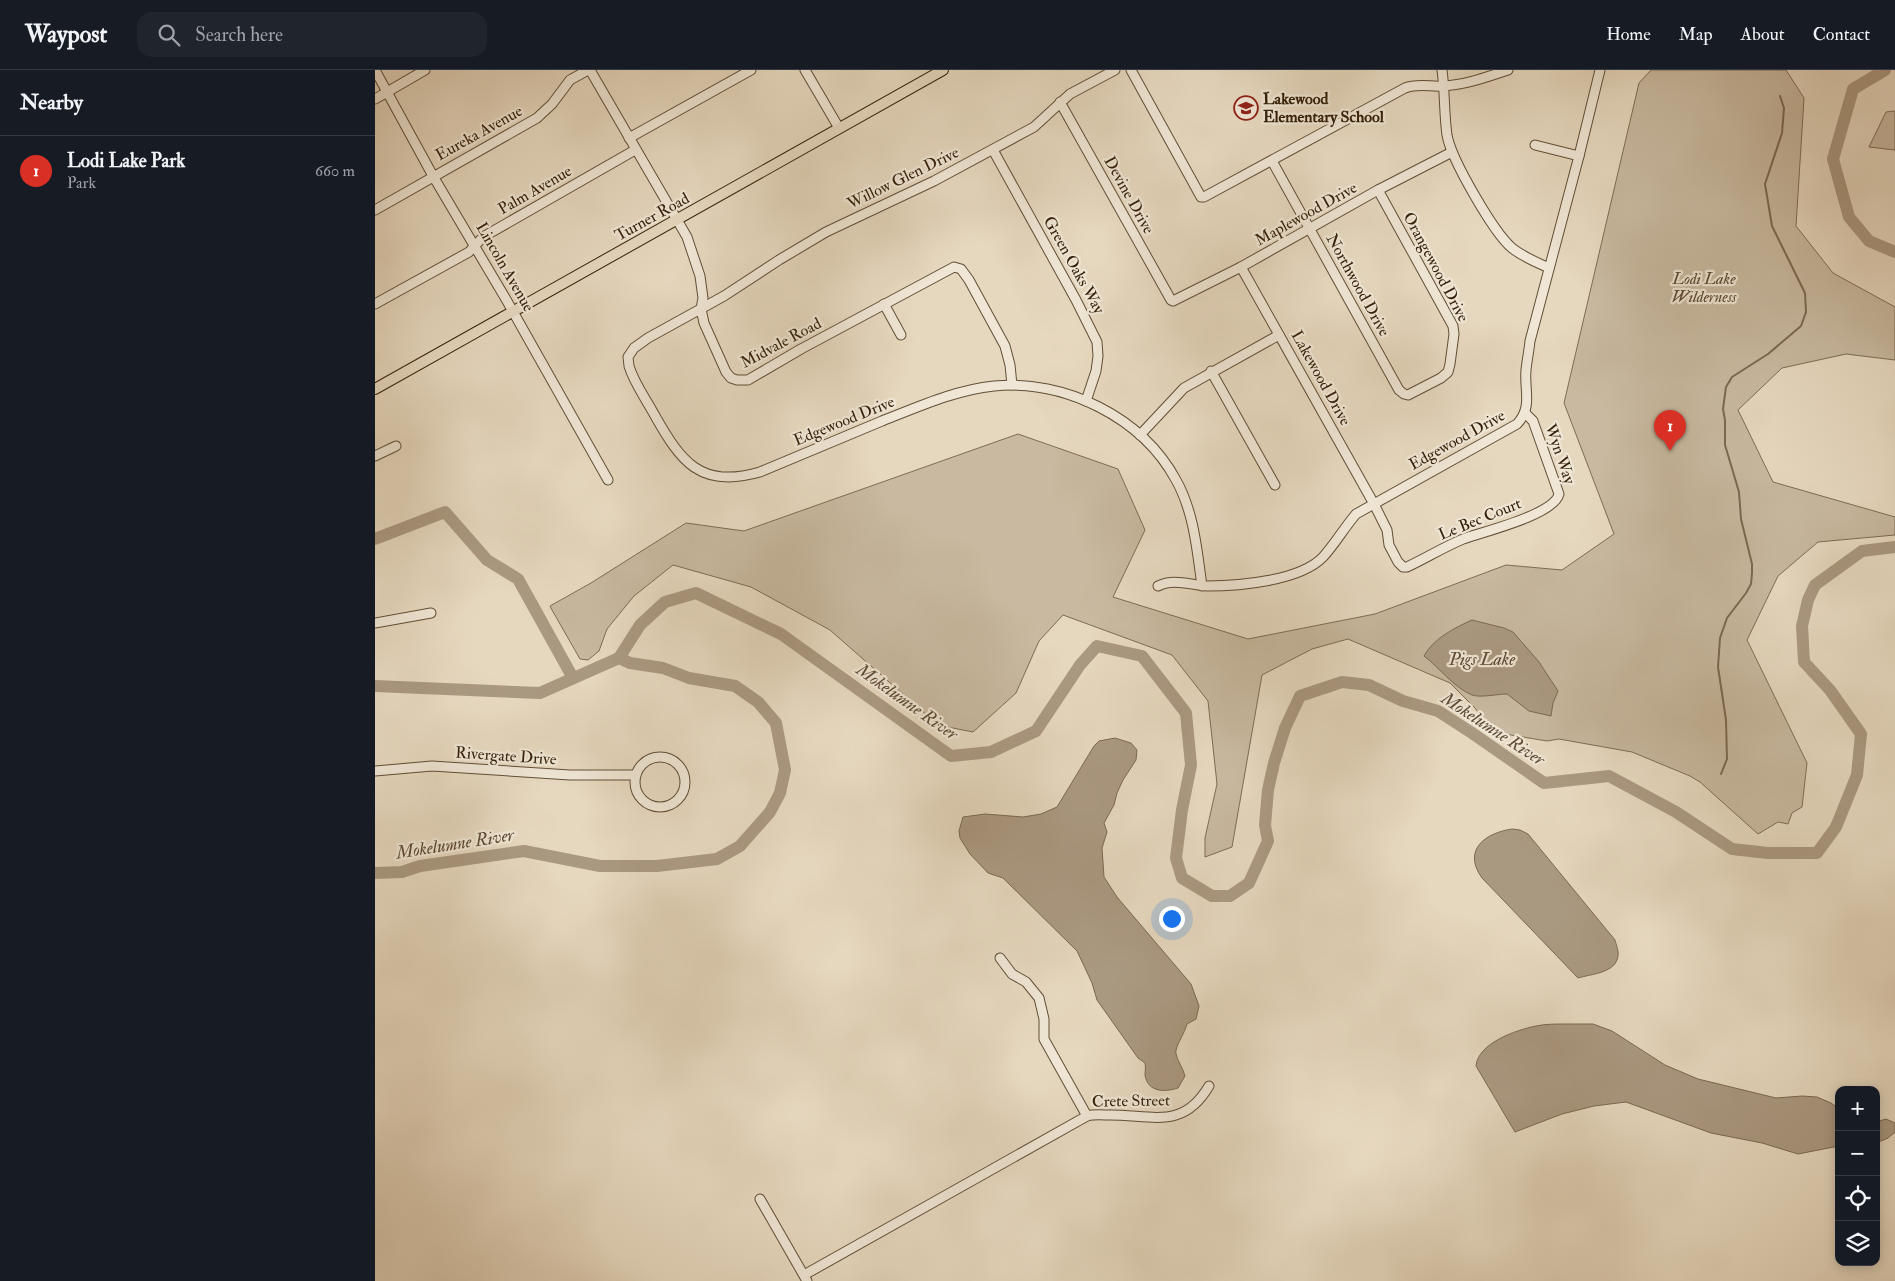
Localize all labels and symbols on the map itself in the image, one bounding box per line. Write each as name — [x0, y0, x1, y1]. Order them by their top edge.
place label: Lakewood Elementary School — [1263, 89, 1385, 128]
school or university icon: Lakewood Elementary School — [1233, 95, 1259, 121]
street label: Eureka Avenue — [432, 101, 526, 165]
street label: Willow Glen Drive — [843, 142, 962, 214]
street label: Devine Drive — [1099, 153, 1159, 238]
street label: Palm Avenue — [495, 161, 576, 219]
street label: Maplewood Drive — [1251, 178, 1361, 251]
street label: Turner Road — [611, 188, 693, 246]
street label: Orangewood Drive — [1399, 209, 1473, 326]
street label: Green Oaks Way — [1039, 213, 1110, 318]
street label: Lincoln Avenue — [471, 219, 539, 316]
street label: Northwood Drive — [1322, 230, 1395, 340]
park label: Lodi Lake Wilderness — [1672, 269, 1737, 307]
street label: Midvale Road — [737, 313, 825, 373]
street label: Lakewood Drive — [1287, 327, 1355, 429]
street label: Edgewood Drive — [791, 392, 898, 450]
street label: Edgewood Drive — [1405, 405, 1509, 475]
pin: 1 — [1654, 410, 1686, 451]
street label: Wyn Way — [1540, 420, 1580, 488]
street label: Le Bec Court — [1436, 493, 1524, 545]
water label: Pigs Lake — [1448, 648, 1516, 671]
water label: Mokelumne River — [851, 658, 963, 746]
water label: Mokelumne River — [1436, 686, 1550, 772]
street label: Rivergate Drive — [455, 742, 558, 770]
water label: Mokelumne River — [393, 823, 517, 865]
your location — [1159, 906, 1185, 932]
street label: Crete Street — [1092, 1090, 1170, 1112]

